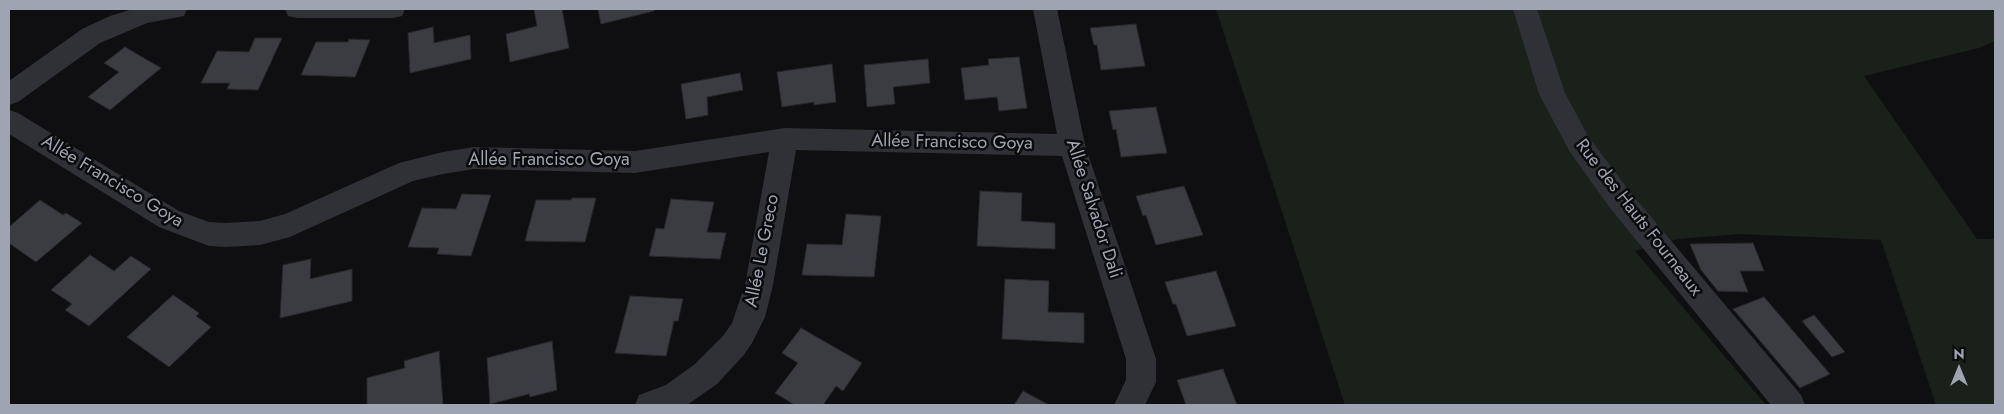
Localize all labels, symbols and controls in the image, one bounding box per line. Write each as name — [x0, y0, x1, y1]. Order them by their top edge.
street label: Allée Francisco Goya — [37, 131, 187, 233]
street label: Allée Francisco Goya — [871, 131, 1033, 155]
street label: Rue des Hauts Fourneaux — [1570, 135, 1706, 301]
street label: Allée Salvador Dali — [1060, 137, 1126, 281]
street label: Allée Francisco Goya — [468, 150, 630, 172]
street label: Allée Le Greco — [741, 193, 785, 309]
north arrow — [1934, 344, 1984, 394]
text: N — [1953, 344, 1965, 364]

